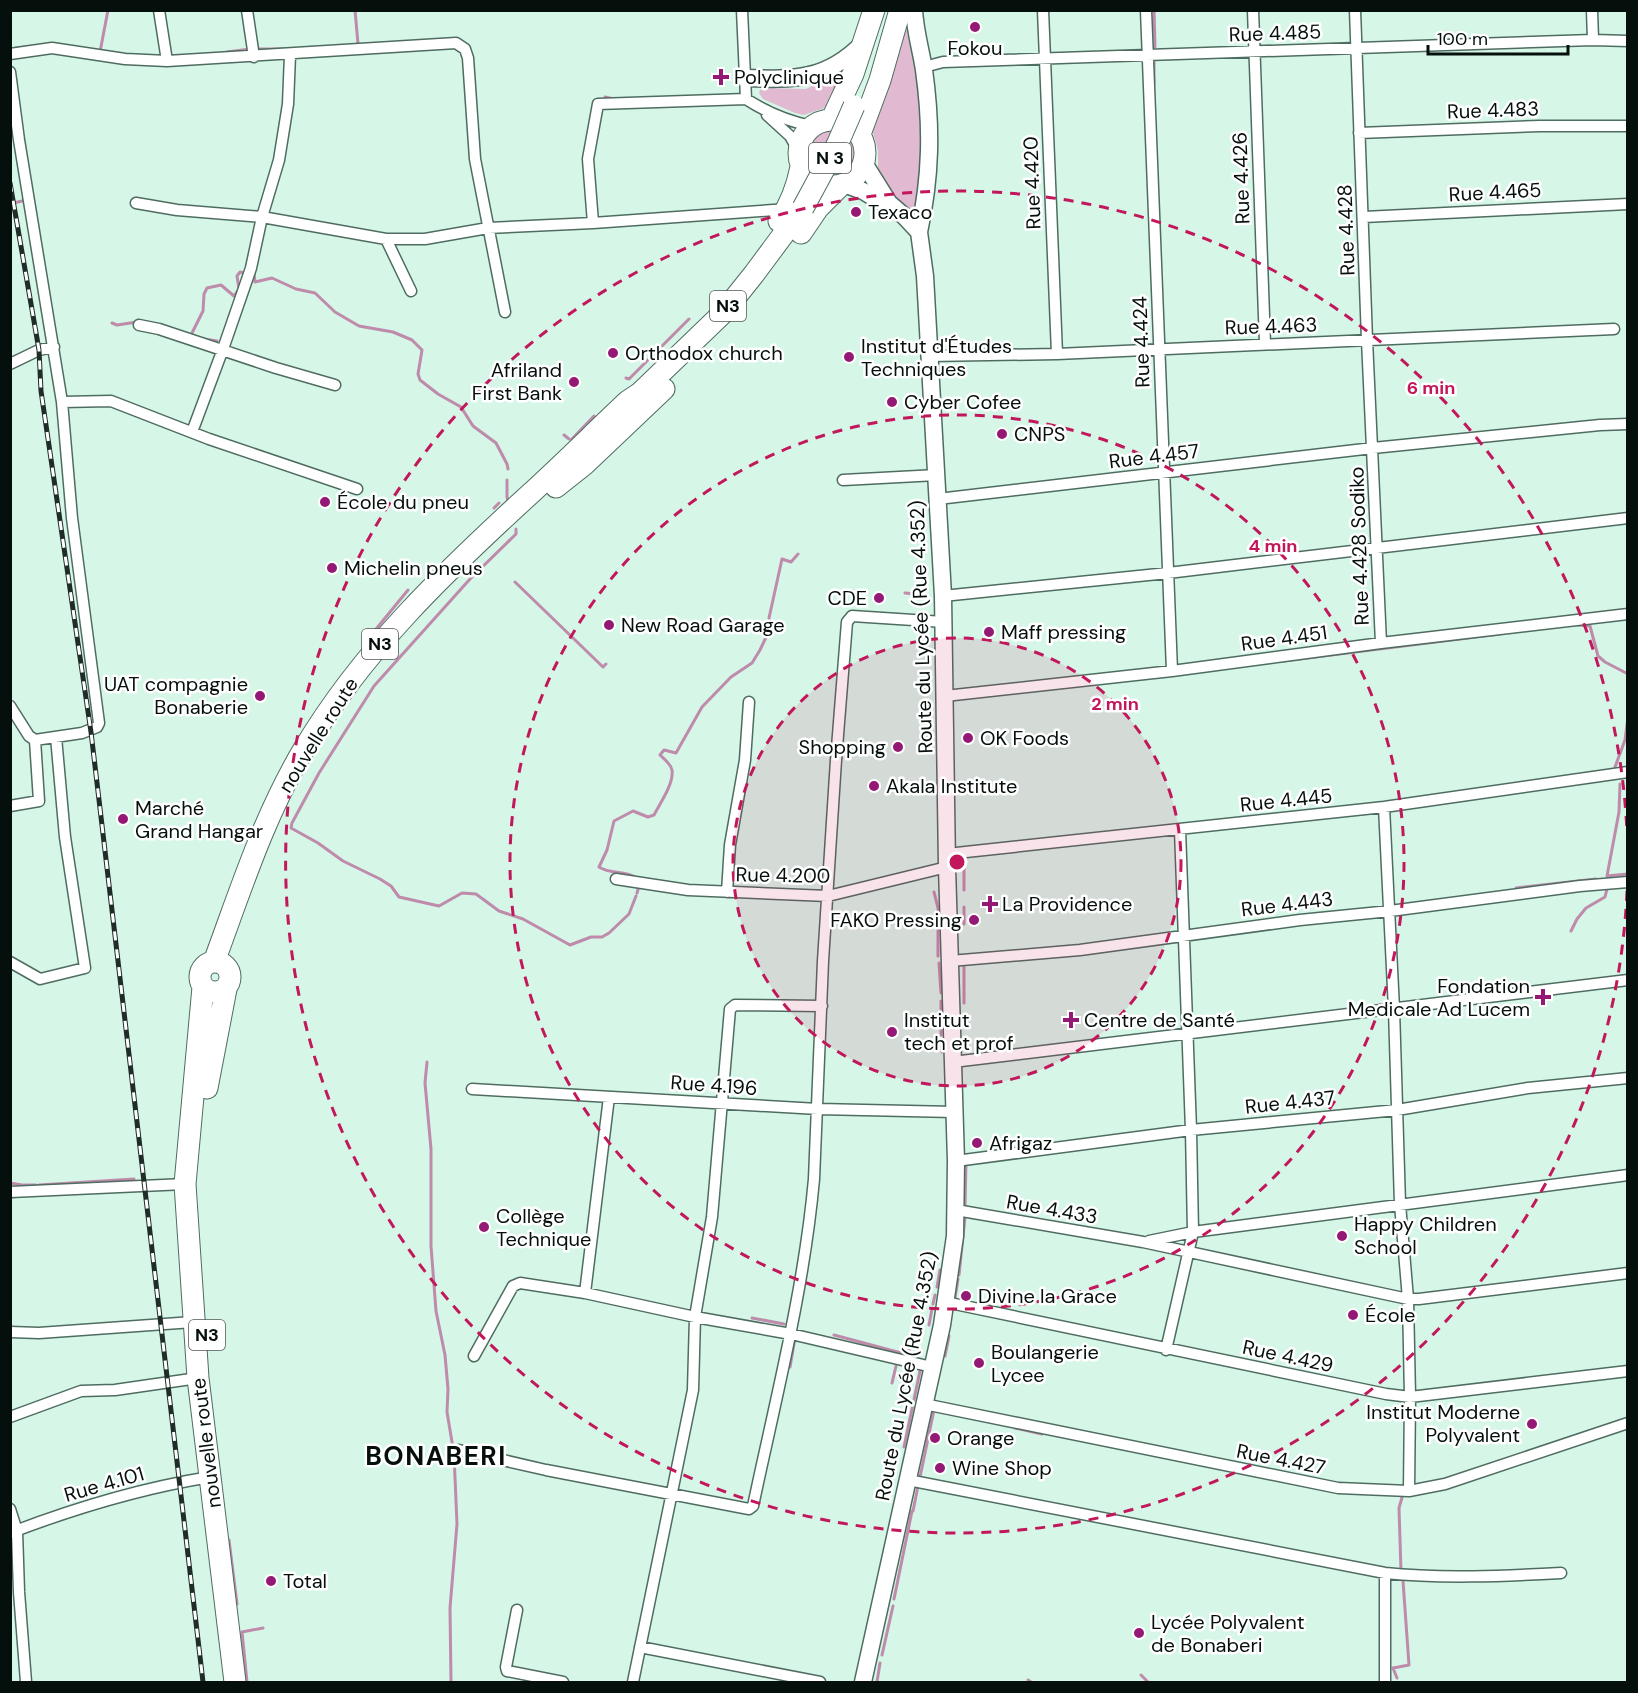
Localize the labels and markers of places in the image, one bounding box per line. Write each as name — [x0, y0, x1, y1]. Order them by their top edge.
marker: Fokou — [968, 20, 982, 34]
place label: Fokou — [948, 35, 1002, 61]
place label: Polyclinique — [734, 64, 844, 90]
marker: Polyclinique — [712, 68, 730, 86]
place label: Texaco — [868, 199, 932, 225]
marker: Texaco — [849, 205, 863, 219]
place label: Institut d'Études Techniques — [861, 333, 1012, 382]
place label: Orthodox church — [625, 340, 783, 366]
marker: Orthodox church — [606, 346, 620, 360]
marker: Institut d'Études Techniques — [842, 350, 856, 364]
place label: Afriland First Bank — [472, 357, 562, 406]
marker: Afriland First Bank — [567, 375, 581, 389]
place label: Cyber Cofee — [904, 389, 1021, 415]
marker: Cyber Cofee — [885, 395, 899, 409]
place label: CNPS — [1014, 421, 1065, 447]
marker: CNPS — [995, 427, 1009, 441]
place label: École du pneu — [337, 489, 469, 515]
marker: École du pneu — [318, 495, 332, 509]
place label: Michelin pneus — [344, 555, 483, 581]
marker: Michelin pneus — [325, 561, 339, 575]
place label: CDE — [828, 585, 867, 611]
marker: CDE — [872, 591, 886, 605]
place label: New Road Garage — [621, 612, 785, 638]
marker: New Road Garage — [602, 618, 616, 632]
place label: Maff pressing — [1001, 619, 1126, 645]
marker: Maff pressing — [982, 625, 996, 639]
place label: UAT compagnie Bonaberie — [104, 671, 248, 720]
marker: UAT compagnie Bonaberie — [253, 689, 267, 703]
place label: OK Foods — [980, 725, 1069, 751]
marker: OK Foods — [961, 731, 975, 745]
place label: Shopping — [799, 734, 886, 760]
marker: Shopping — [891, 740, 905, 754]
place label: Akala Institute — [886, 773, 1017, 799]
marker: Akala Institute — [867, 779, 881, 793]
place label: Marché Grand Hangar — [135, 795, 263, 844]
marker: Marché Grand Hangar — [116, 812, 130, 826]
centre of rings — [947, 852, 967, 872]
place label: La Providence — [1002, 891, 1132, 917]
marker: La Providence — [983, 897, 997, 911]
place label: FAKO Pressing — [830, 907, 962, 933]
marker: FAKO Pressing — [967, 913, 981, 927]
place label: Fondation Medicale Ad Lucem — [1348, 973, 1530, 1022]
marker: Fondation Medicale Ad Lucem — [1534, 988, 1552, 1006]
place label: Institut tech et prof — [904, 1007, 1014, 1056]
place label: Centre de Santé — [1084, 1007, 1235, 1033]
marker: Centre de Santé — [1062, 1011, 1080, 1029]
marker: Institut tech et prof — [885, 1025, 899, 1039]
place label: Afrigaz — [989, 1130, 1052, 1156]
marker: Afrigaz — [970, 1136, 984, 1150]
place label: Collège Technique — [496, 1203, 591, 1252]
place label: Happy Children School — [1354, 1211, 1497, 1260]
marker: Collège Technique — [477, 1220, 491, 1234]
marker: Happy Children School — [1335, 1229, 1349, 1243]
place label: Divine la Grace — [978, 1283, 1117, 1309]
marker: Divine la Grace — [959, 1289, 973, 1303]
place label: École — [1365, 1302, 1415, 1328]
marker: École — [1346, 1308, 1360, 1322]
place label: Boulangerie Lycee — [991, 1339, 1099, 1388]
marker: Boulangerie Lycee — [972, 1356, 986, 1370]
place label: Institut Moderne Polyvalent — [1366, 1399, 1520, 1448]
marker: Institut Moderne Polyvalent — [1525, 1417, 1539, 1431]
place label: Orange — [947, 1425, 1014, 1451]
marker: Orange — [928, 1431, 942, 1445]
place label: Wine Shop — [952, 1455, 1052, 1481]
marker: Wine Shop — [933, 1461, 947, 1475]
place label: Total — [283, 1568, 327, 1594]
marker: Total — [264, 1574, 278, 1588]
place label: Lycée Polyvalent de Bonaberi — [1151, 1609, 1305, 1658]
marker: Lycée Polyvalent de Bonaberi — [1132, 1626, 1146, 1640]

